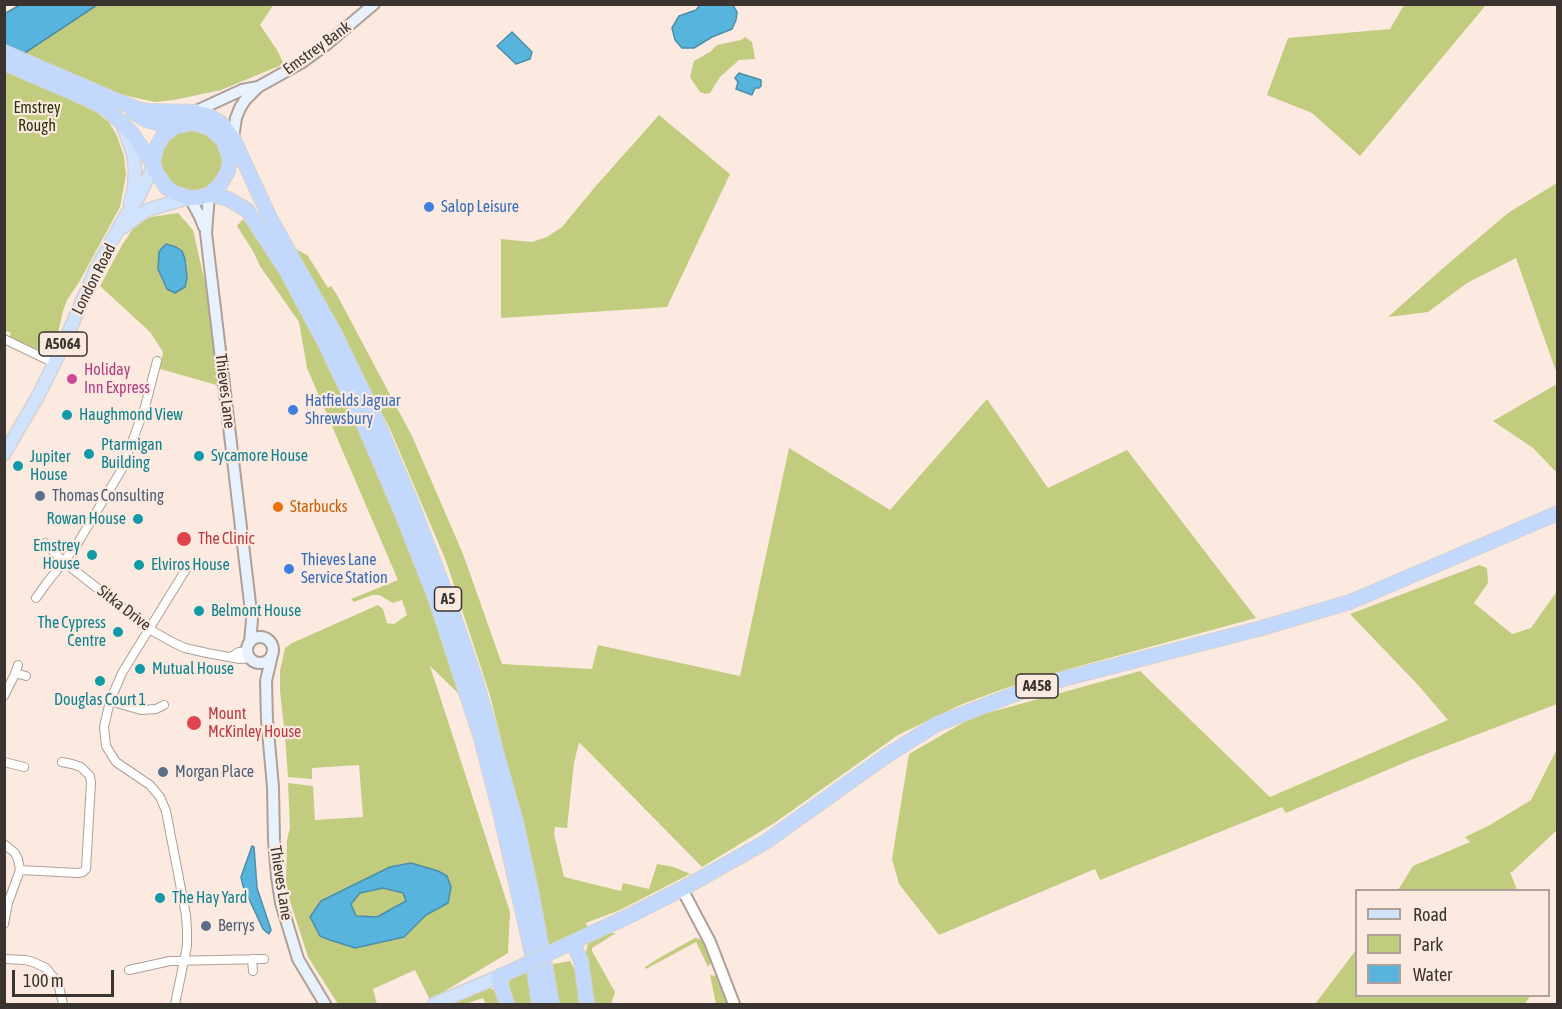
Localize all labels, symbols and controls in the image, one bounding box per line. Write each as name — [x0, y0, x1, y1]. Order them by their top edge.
street label: Emstrey Bank — [279, 17, 355, 79]
park label: Emstrey Rough — [13, 98, 61, 136]
place label: Salop Leisure — [441, 197, 519, 217]
marker: Salop Leisure — [422, 200, 436, 214]
street label: London Road — [68, 240, 120, 318]
road number: A5064 — [39, 332, 87, 356]
street label: Thieves Lane — [211, 352, 239, 430]
place label: Holiday Inn Express — [84, 360, 150, 398]
marker: Holiday Inn Express — [65, 372, 79, 386]
place label: Hatfields Jaguar Shrewsbury — [305, 391, 401, 429]
marker: Hatfields Jaguar Shrewsbury — [286, 403, 300, 417]
place label: Haughmond View — [79, 405, 183, 425]
marker: Haughmond View — [60, 408, 74, 422]
place label: Ptarmigan Building — [101, 435, 163, 473]
place label: Sycamore House — [211, 446, 308, 466]
place label: Jupiter House — [30, 447, 71, 485]
marker: Ptarmigan Building — [82, 447, 96, 461]
marker: Sycamore House — [192, 449, 206, 463]
marker: Jupiter House — [11, 459, 25, 473]
place label: Thomas Consulting — [52, 486, 164, 506]
marker: Thomas Consulting — [33, 489, 47, 503]
place label: Starbucks — [290, 497, 347, 517]
marker: Starbucks — [271, 500, 285, 514]
place label: Rowan House — [46, 509, 126, 529]
marker: Rowan House — [131, 512, 145, 526]
place label: The Clinic — [198, 529, 254, 549]
marker: The Clinic — [175, 530, 193, 548]
place label: Emstrey House — [33, 536, 80, 574]
marker: Emstrey House — [85, 548, 99, 562]
place label: Thieves Lane Service Station — [301, 550, 388, 588]
place label: Elviros House — [151, 555, 230, 575]
marker: Elviros House — [132, 558, 146, 572]
marker: Thieves Lane Service Station — [282, 562, 296, 576]
street label: Sitka Drive — [93, 581, 155, 635]
road number: A5 — [434, 587, 462, 611]
place label: Belmont House — [211, 601, 301, 621]
marker: Belmont House — [192, 604, 206, 618]
place label: The Cypress Centre — [37, 613, 106, 651]
marker: The Cypress Centre — [111, 625, 125, 639]
place label: Mutual House — [152, 659, 234, 679]
marker: Mutual House — [133, 662, 147, 676]
marker: Douglas Court 1 — [93, 674, 107, 688]
road number: A458 — [1016, 674, 1058, 698]
place label: Douglas Court 1 — [54, 690, 146, 710]
place label: Mount McKinley House — [208, 704, 301, 742]
marker: Mount McKinley House — [185, 714, 203, 732]
place label: Morgan Place — [175, 762, 254, 782]
marker: Morgan Place — [156, 765, 170, 779]
street label: Thieves Lane — [266, 844, 296, 922]
place label: The Hay Yard — [172, 888, 247, 908]
legend — [1355, 889, 1550, 997]
marker: The Hay Yard — [153, 891, 167, 905]
text: Road — [1413, 904, 1447, 925]
place label: Berrys — [218, 916, 255, 936]
marker: Berrys — [199, 919, 213, 933]
text: Park — [1413, 934, 1443, 955]
scale bar — [15, 958, 117, 996]
text: Water — [1413, 964, 1452, 985]
text: 100 m — [23, 970, 64, 991]

